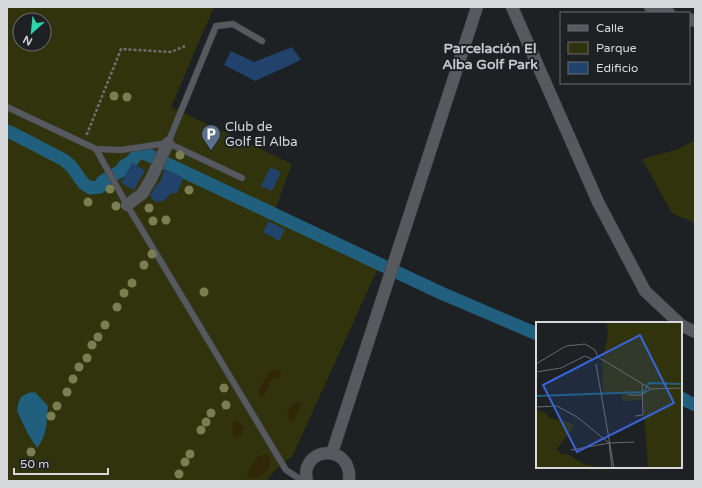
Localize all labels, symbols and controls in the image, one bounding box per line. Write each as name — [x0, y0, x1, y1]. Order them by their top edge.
north arrow — [12, 12, 52, 52]
legend — [560, 12, 690, 84]
text: Calle — [596, 21, 624, 35]
text: N — [21, 33, 35, 48]
district label: Parcelación El Alba Golf Park — [442, 40, 538, 73]
text: Parque — [596, 41, 637, 55]
text: Edificio — [596, 61, 638, 75]
place label: Club de Golf El Alba — [225, 119, 298, 150]
parking icon: Club de Golf El Alba — [200, 123, 222, 151]
inset map — [536, 322, 682, 468]
scale bar — [14, 450, 108, 476]
text: 50 m — [20, 457, 49, 471]

